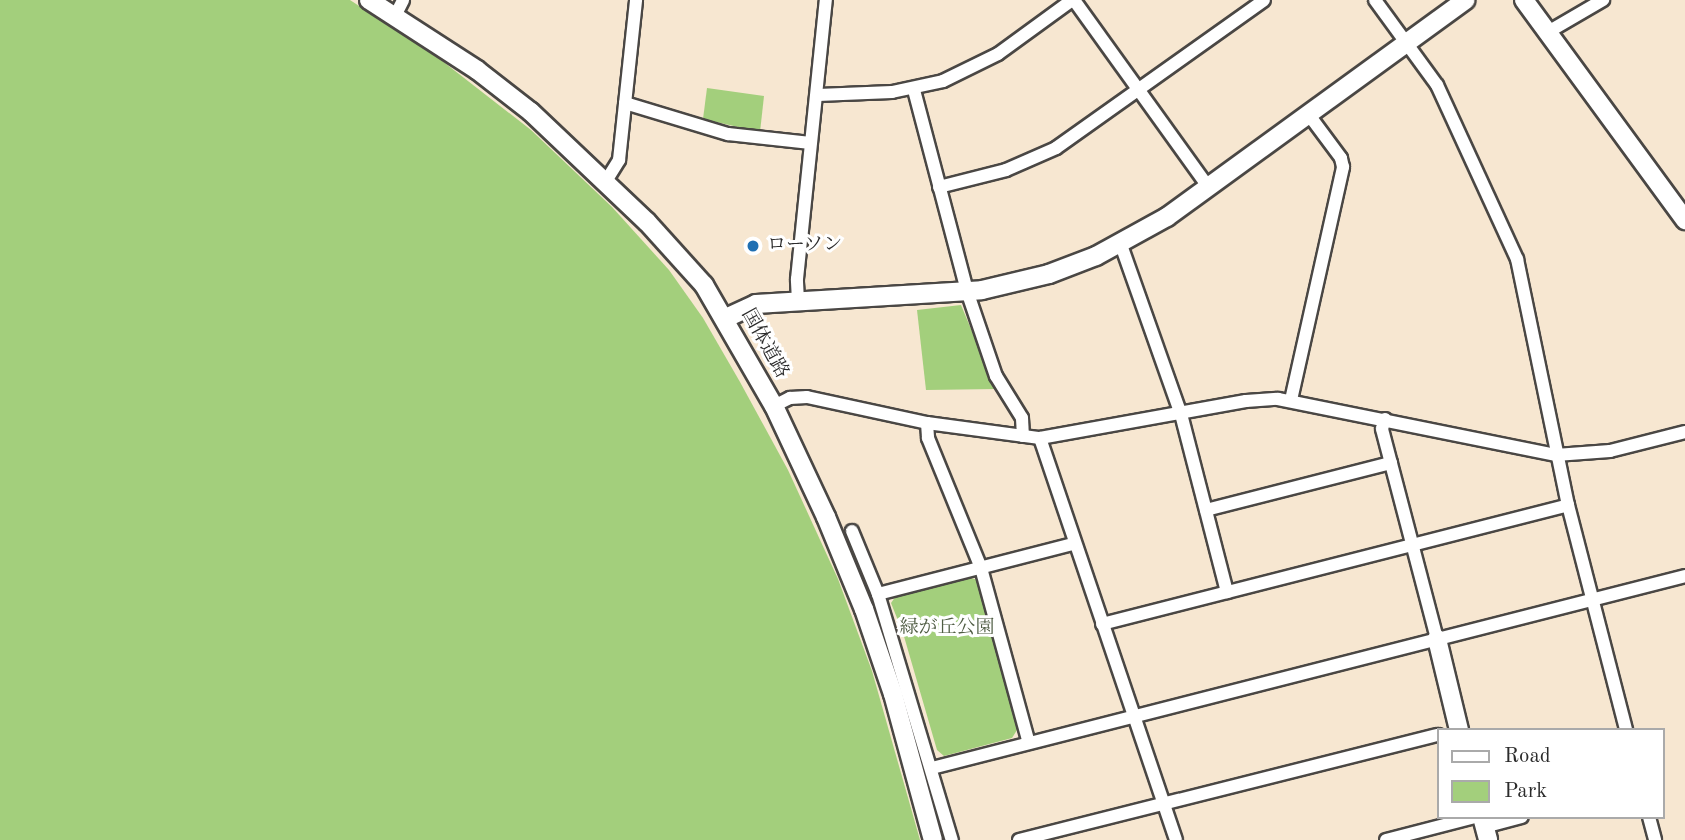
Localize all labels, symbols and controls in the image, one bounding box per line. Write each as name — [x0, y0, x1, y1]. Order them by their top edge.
place label: ローソン — [767, 235, 843, 257]
marker: ローソン — [745, 238, 761, 254]
street label: 国体道路 — [736, 305, 792, 383]
park label: 緑が丘公園 — [900, 618, 994, 640]
legend — [1436, 728, 1664, 819]
text: Road — [1504, 746, 1551, 767]
text: Park — [1504, 781, 1547, 802]

